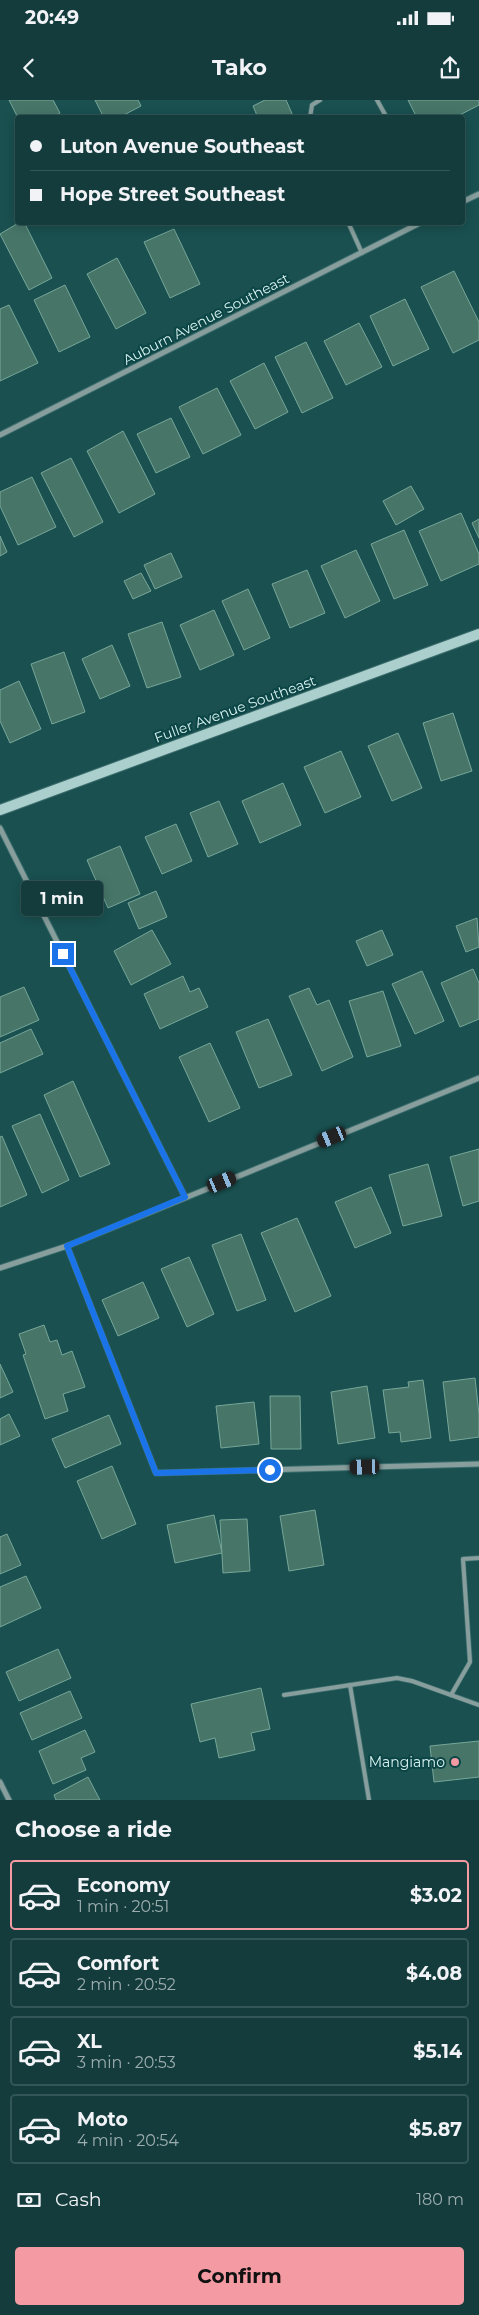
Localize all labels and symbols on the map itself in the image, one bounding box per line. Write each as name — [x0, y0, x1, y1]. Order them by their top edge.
street label: Auburn Avenue Southeast — [120, 269, 292, 369]
street label: Fuller Avenue Southeast — [152, 671, 319, 747]
callout: 1 min — [22, 882, 104, 916]
route end — [52, 943, 74, 965]
car — [315, 1124, 348, 1150]
car — [205, 1169, 238, 1195]
route start — [259, 1459, 281, 1481]
car — [349, 1459, 380, 1475]
place label: Mangiamo — [369, 1753, 445, 1771]
marker: Mangiamo — [449, 1756, 461, 1768]

